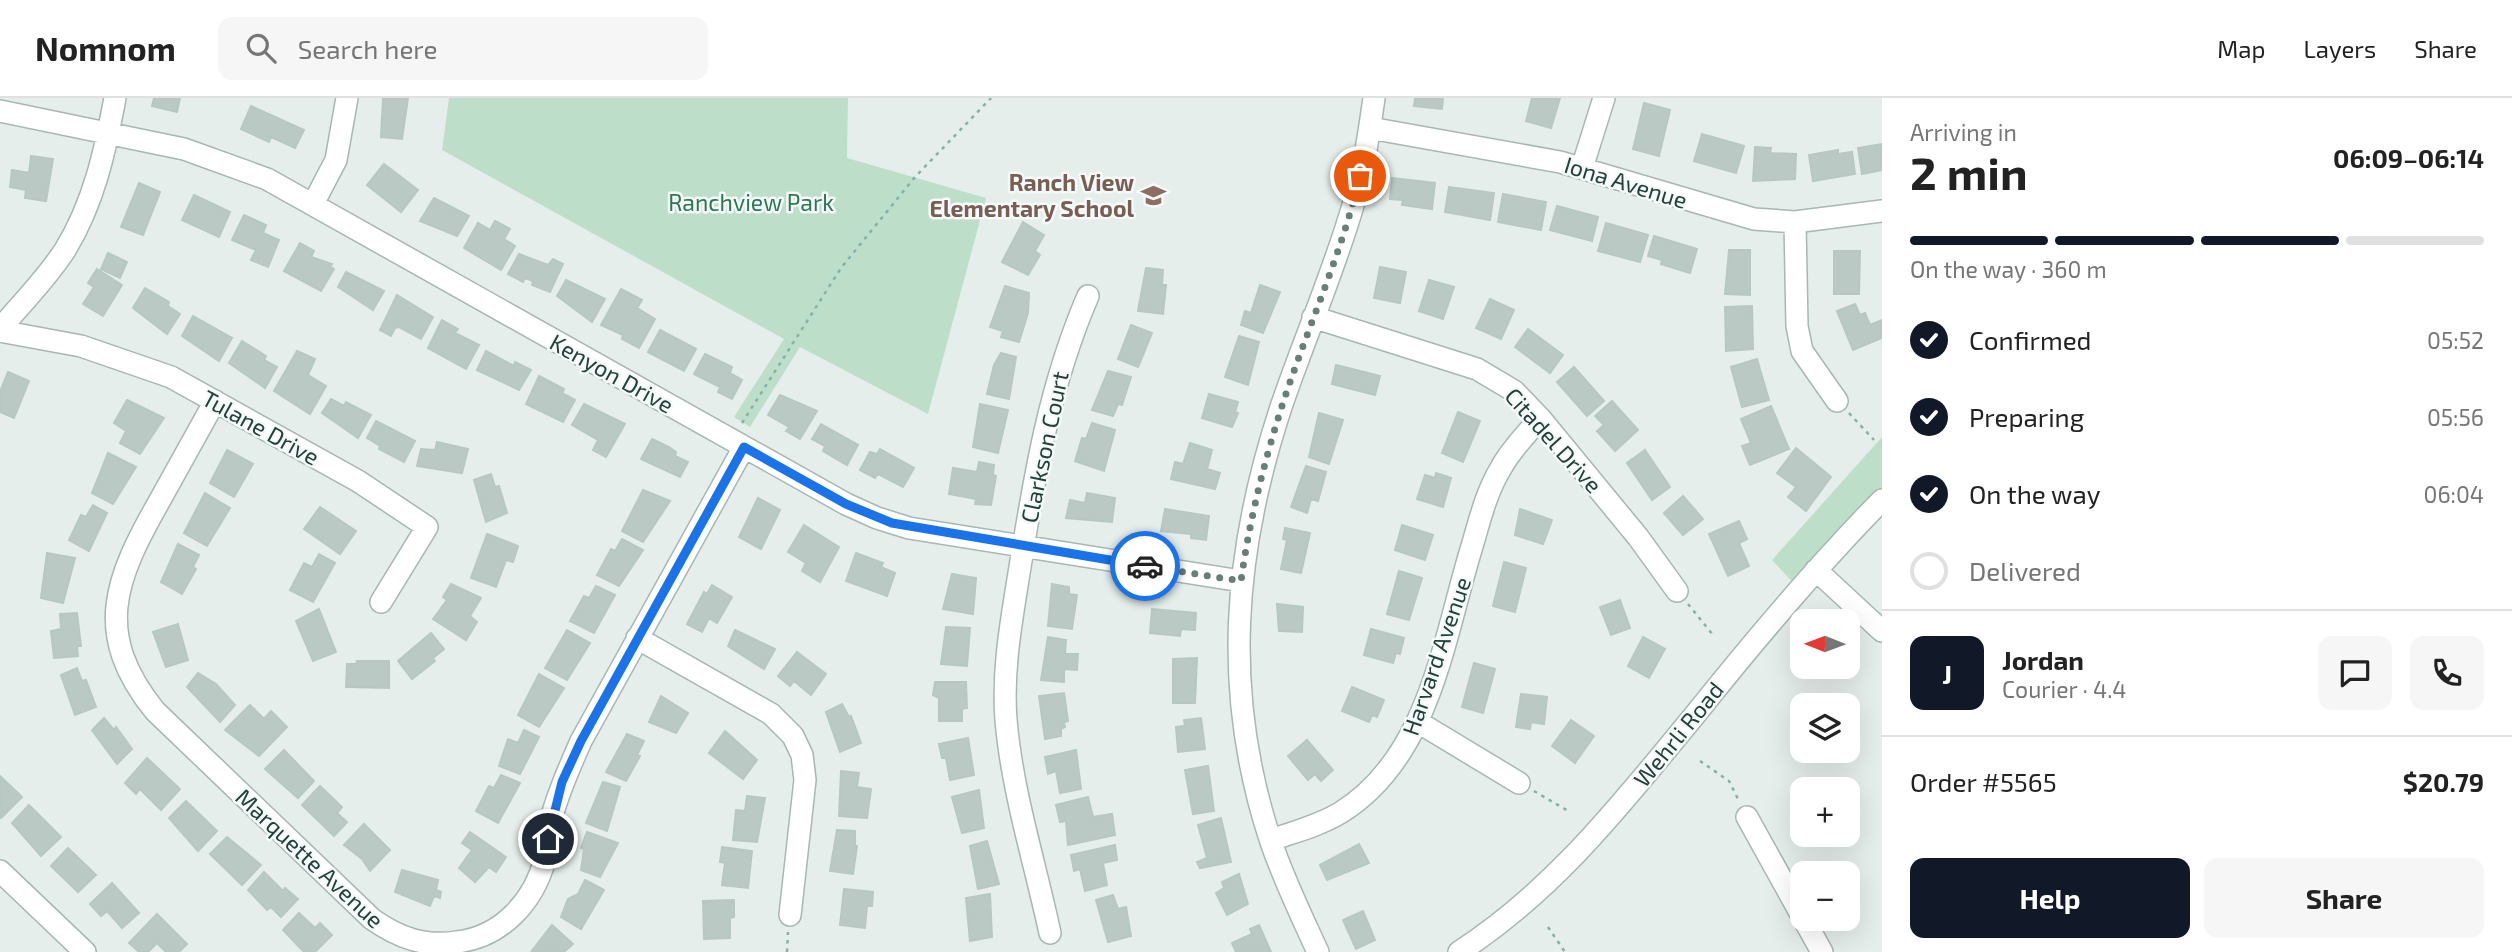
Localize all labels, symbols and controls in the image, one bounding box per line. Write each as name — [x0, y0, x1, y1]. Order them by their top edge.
search box — [218, 17, 708, 80]
text: Nomnom — [35, 28, 176, 68]
icon: search — [242, 29, 280, 67]
text: Search here — [298, 33, 437, 64]
text: Map — [2217, 34, 2265, 63]
text: Layers — [2303, 34, 2376, 63]
text: Share — [2414, 34, 2477, 63]
text: Arriving in — [1910, 118, 2017, 146]
text: 06:09–06:14 — [2333, 142, 2484, 173]
text: 2 min — [1910, 144, 2028, 199]
pin — [1330, 146, 1390, 206]
street label: Iona Avenue — [1561, 150, 1691, 214]
icon: bag — [1341, 157, 1379, 195]
place label: Ranch View Elementary School — [930, 168, 1134, 222]
school or university icon: Ranch View Elementary School — [1140, 181, 1168, 209]
park label: Ranchview Park — [668, 188, 834, 216]
text: On the way · 360 m — [1910, 255, 2107, 283]
icon: check — [1910, 321, 1948, 359]
text: Confirmed — [1969, 324, 2092, 355]
text: 05:52 — [2427, 326, 2484, 354]
street label: Kenyon Drive — [545, 327, 679, 419]
street label: Clarkson Court — [1014, 369, 1074, 525]
street label: Citadel Drive — [1500, 382, 1608, 498]
street label: Tulane Drive — [198, 383, 324, 471]
icon: check — [1910, 398, 1948, 436]
text: Preparing — [1969, 401, 2084, 432]
text: 05:56 — [2427, 403, 2484, 431]
icon: check — [1910, 475, 1948, 513]
text: On the way — [1969, 478, 2100, 509]
text: 06:04 — [2424, 480, 2484, 508]
courier — [1110, 531, 1180, 601]
icon: car — [1126, 547, 1164, 585]
text: Delivered — [1969, 555, 2081, 586]
street label: Harvard Avenue — [1396, 573, 1476, 739]
north arrow — [1790, 609, 1860, 679]
map controls — [1790, 609, 1860, 931]
button: chat — [2318, 636, 2392, 710]
button: phone — [2410, 636, 2484, 710]
text: Jordan — [2002, 644, 2084, 675]
text: J — [1942, 658, 1952, 689]
text: Courier · 4.4 — [2002, 675, 2126, 703]
street label: Wehrli Road — [1627, 676, 1729, 792]
button: layers — [1790, 693, 1860, 763]
text: Order #5565 — [1910, 766, 2057, 797]
text: $20.79 — [2403, 766, 2484, 797]
button: + — [1790, 777, 1860, 847]
street label: Marquette Avenue — [230, 782, 390, 934]
pin — [518, 809, 578, 869]
icon: home — [529, 820, 567, 858]
button: Help — [1910, 858, 2190, 938]
button: Share — [2204, 858, 2484, 938]
button: − — [1790, 861, 1860, 931]

